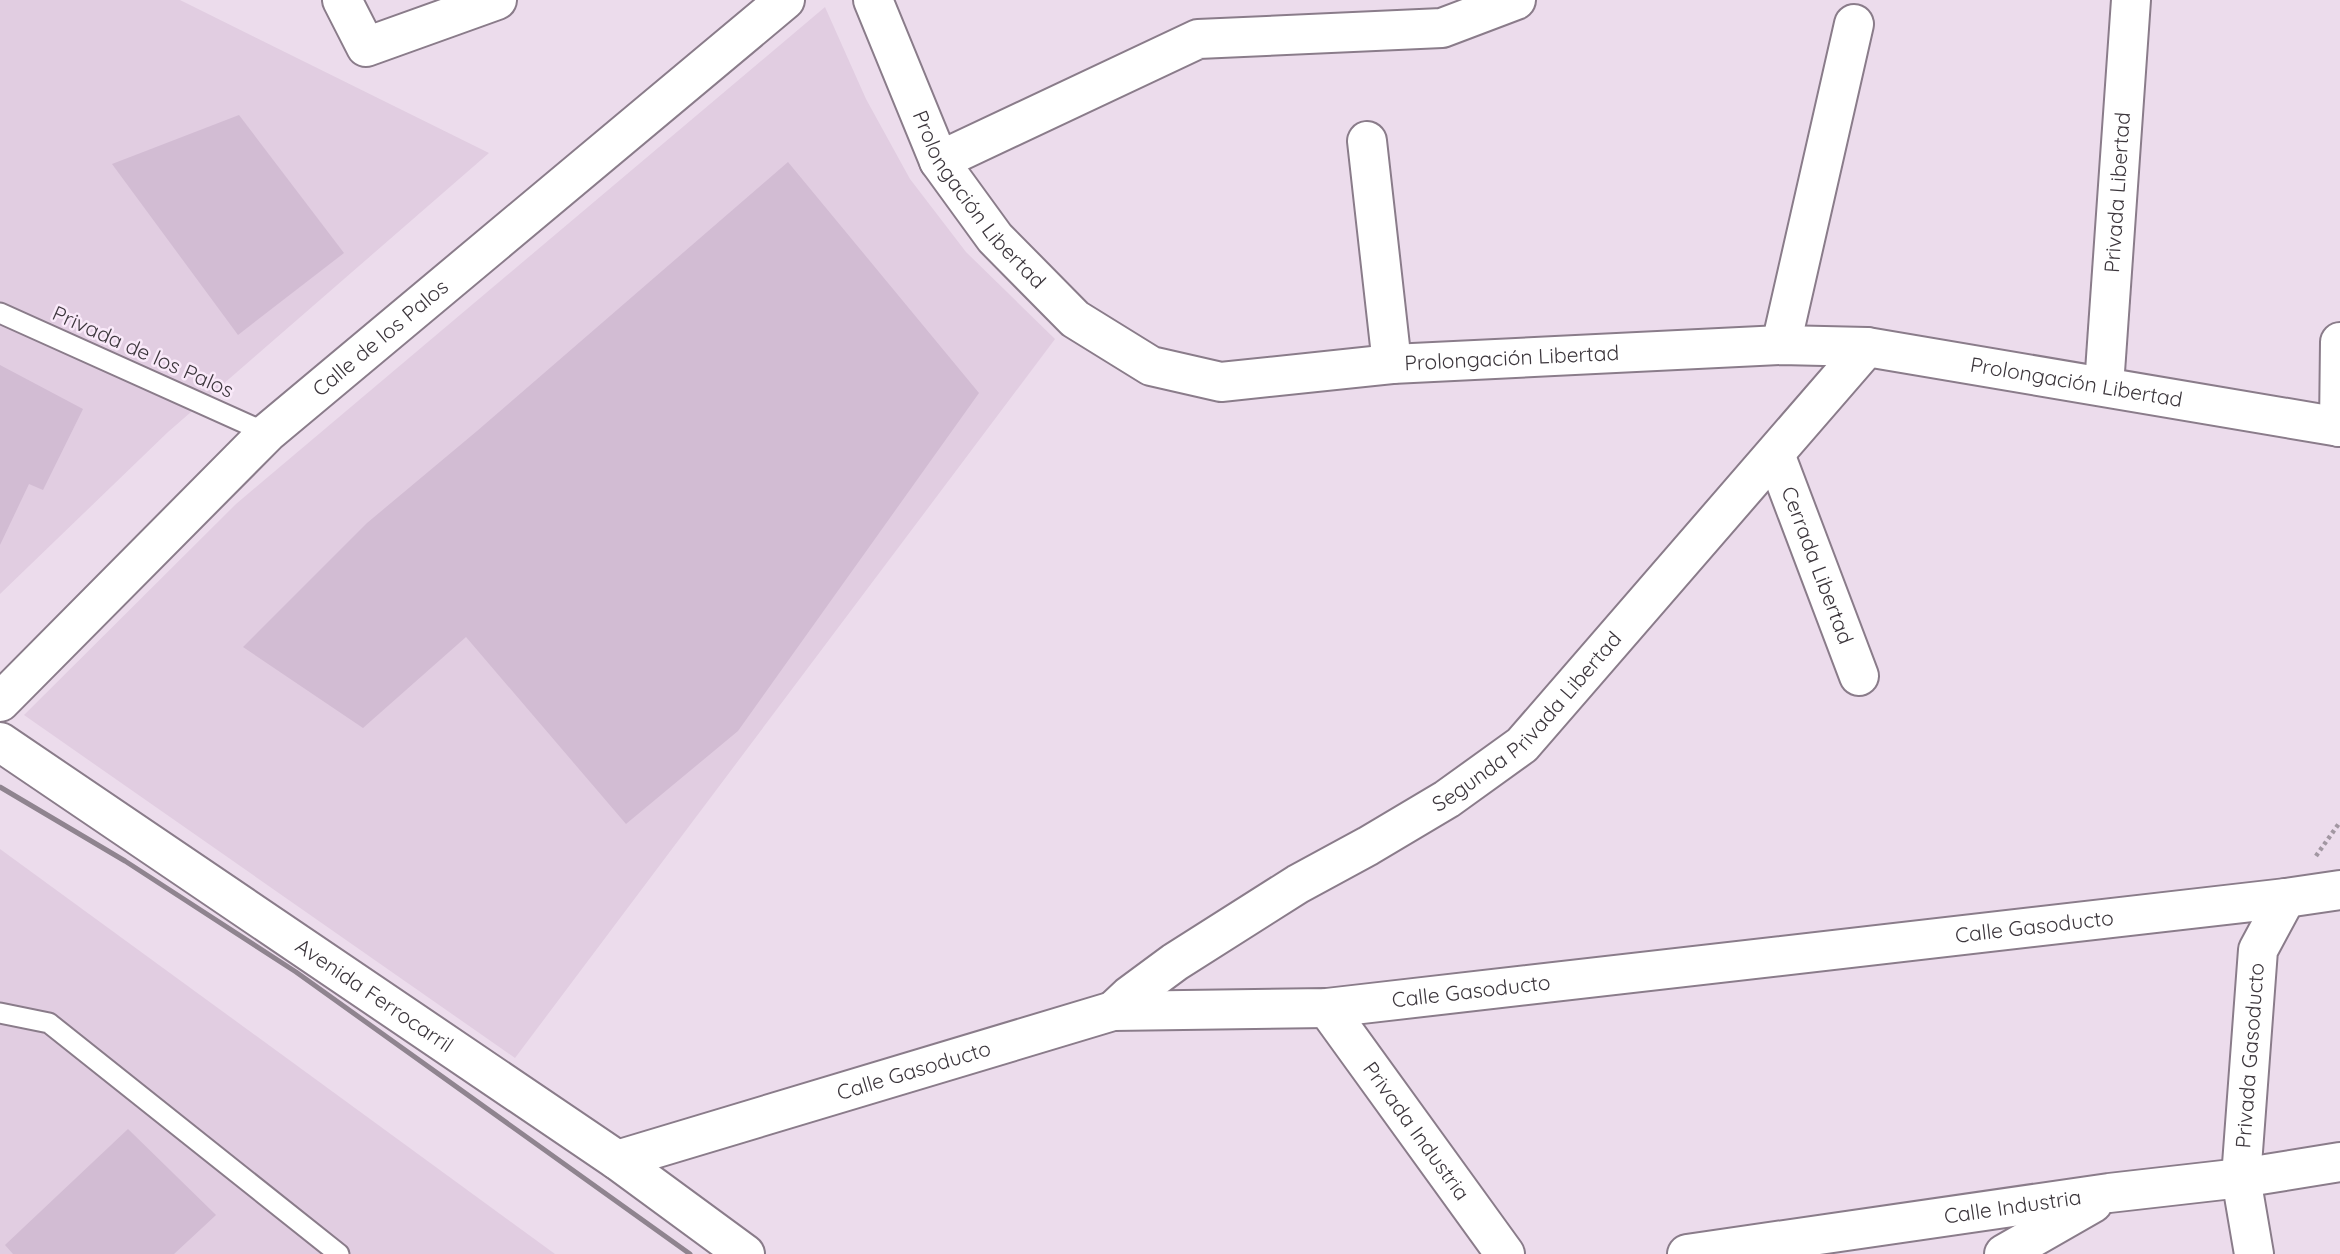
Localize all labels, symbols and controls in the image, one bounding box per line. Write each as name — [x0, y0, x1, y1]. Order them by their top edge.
street label: Prolongación Libertad — [908, 106, 1052, 294]
street label: Privada Libertad — [2098, 111, 2135, 274]
street label: Calle de los Palos — [307, 273, 453, 402]
street label: Privada de los Palos — [49, 299, 238, 403]
street label: Prolongación Libertad — [1404, 339, 1620, 375]
street label: Prolongación Libertad — [1968, 351, 2185, 412]
street label: Cerrada Libertad — [1776, 483, 1860, 647]
street label: Segunda Privada Libertad — [1427, 626, 1627, 817]
street label: Calle Gasoducto — [1954, 904, 2115, 948]
street label: Avenida Ferrocarril — [291, 932, 459, 1057]
street label: Privada Gasoducto — [2229, 962, 2269, 1149]
street label: Calle Gasoducto — [1390, 968, 1552, 1012]
street label: Calle Gasoducto — [834, 1034, 994, 1105]
street label: Privada Industria — [1358, 1056, 1476, 1205]
street label: Calle Industria — [1942, 1183, 2083, 1229]

